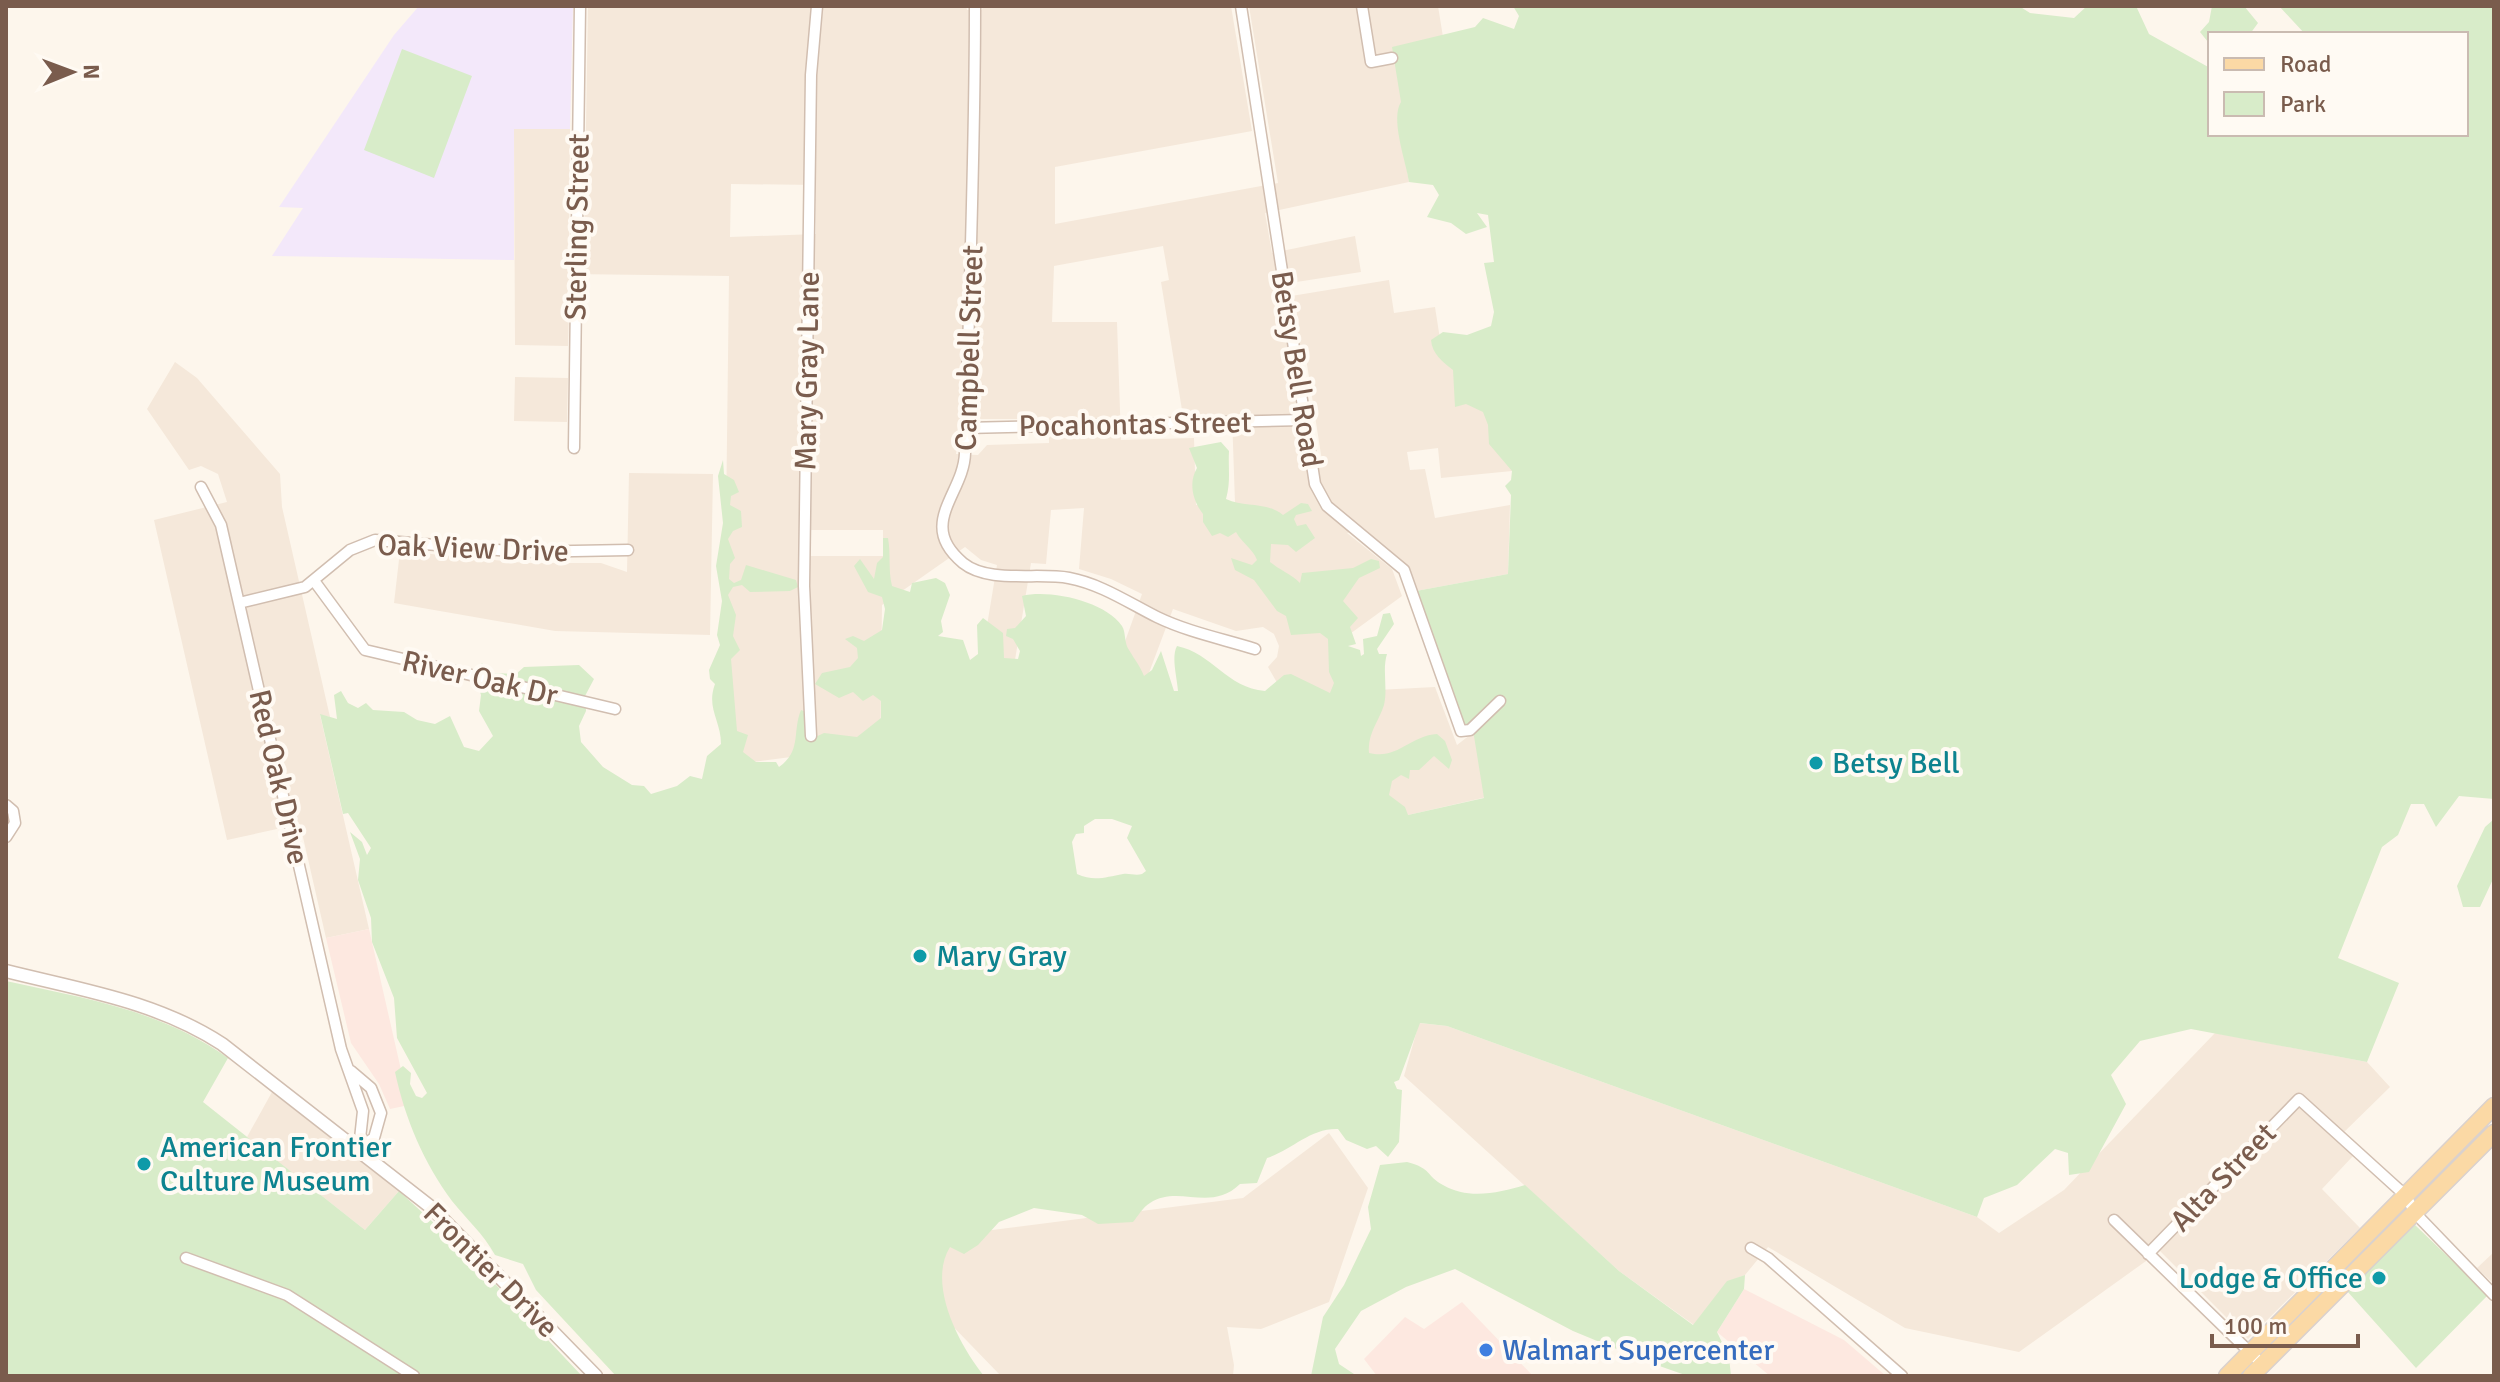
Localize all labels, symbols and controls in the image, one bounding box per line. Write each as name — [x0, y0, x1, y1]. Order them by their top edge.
north arrow — [32, 32, 112, 112]
legend — [2208, 32, 2468, 136]
text: Road — [2280, 49, 2331, 79]
text: N — [78, 64, 105, 80]
text: Park — [2280, 89, 2326, 119]
street label: Sterling Street — [557, 133, 598, 321]
street label: Campbell Street — [947, 245, 992, 452]
street label: Betsy Bell Road — [1263, 268, 1330, 470]
street label: Mary Gray Lane — [787, 271, 828, 471]
street label: Pocahontas Street — [1018, 404, 1252, 445]
street label: Oak View Drive — [377, 527, 569, 570]
street label: River Oak Dr — [399, 643, 561, 714]
street label: Red Oak Drive — [240, 686, 317, 868]
place label: Betsy Bell — [1832, 745, 1960, 782]
marker: Betsy Bell — [1807, 754, 1825, 772]
place label: Mary Gray — [936, 938, 1067, 975]
marker: Mary Gray — [911, 947, 929, 965]
street label: Alta Street — [2163, 1115, 2284, 1239]
place label: American Frontier Culture Museum — [160, 1129, 392, 1200]
marker: American Frontier Culture Museum — [135, 1155, 153, 1173]
street label: Frontier Drive — [415, 1195, 566, 1346]
place label: Lodge & Office — [2178, 1260, 2363, 1297]
marker: Lodge & Office — [2370, 1269, 2388, 1287]
scale bar — [2212, 1298, 2358, 1348]
text: 100 m — [2224, 1311, 2287, 1341]
place label: Walmart Supercenter — [1502, 1332, 1774, 1369]
marker: Walmart Supercenter — [1477, 1341, 1495, 1359]

